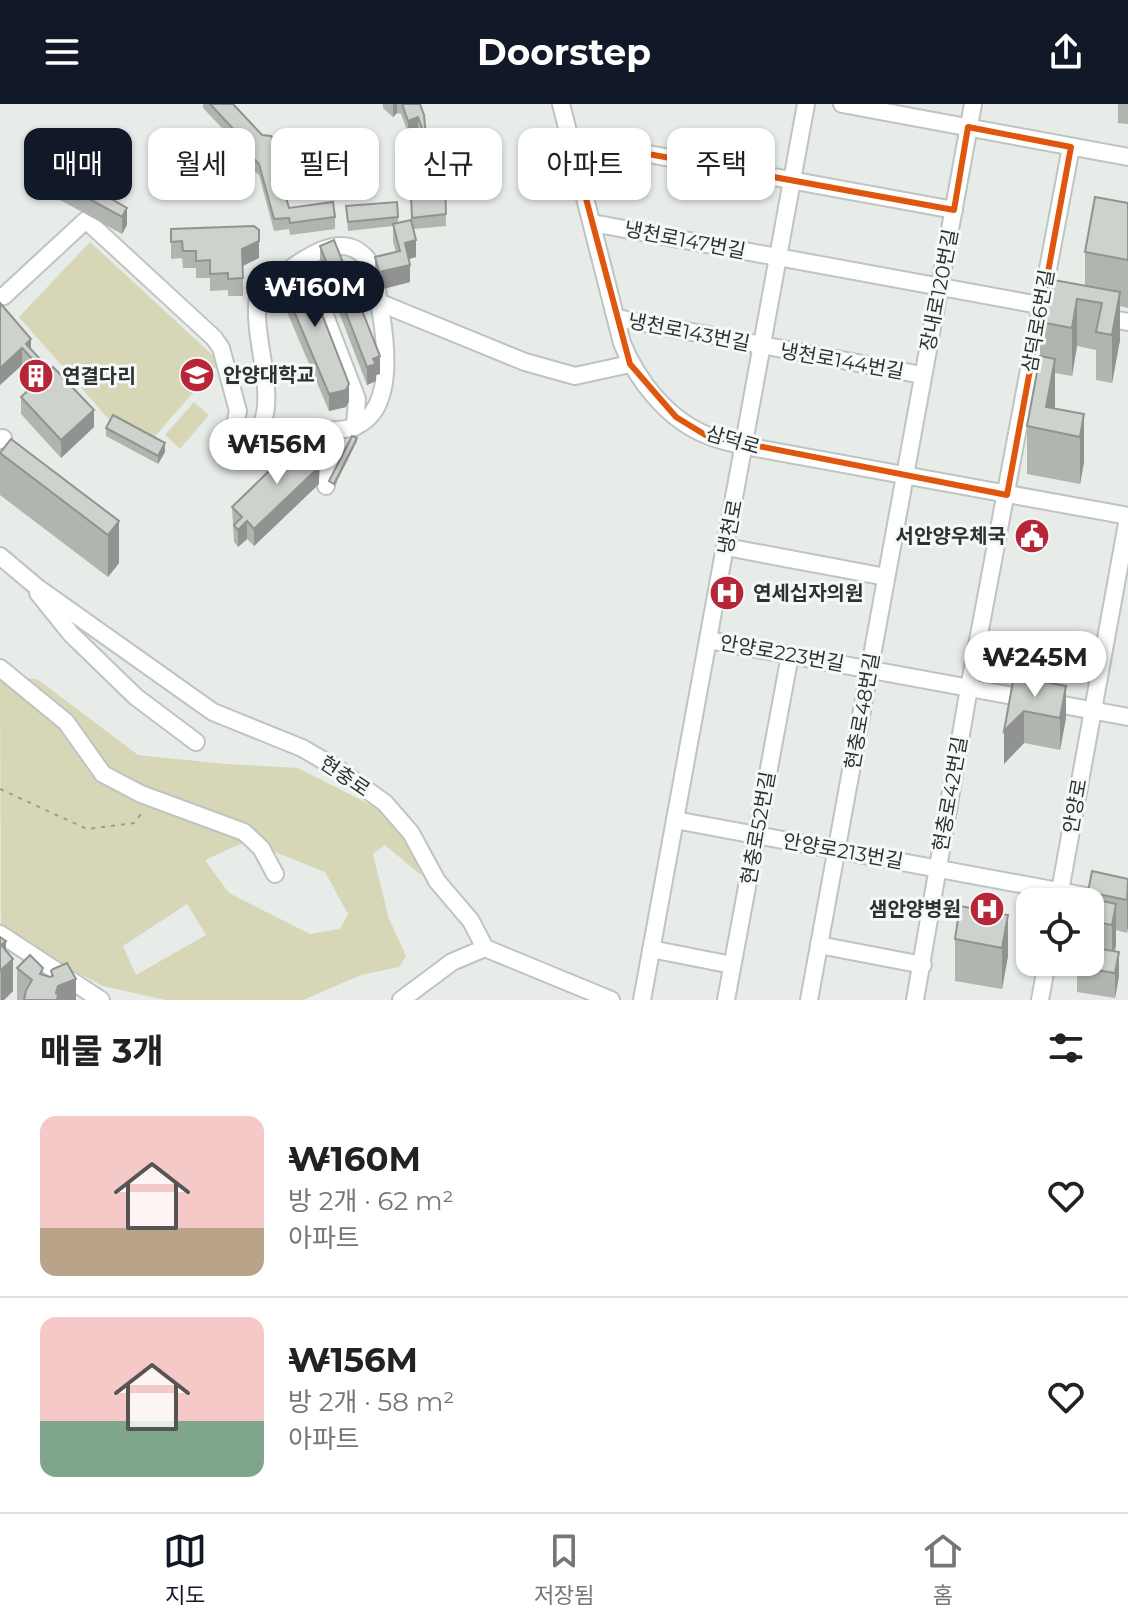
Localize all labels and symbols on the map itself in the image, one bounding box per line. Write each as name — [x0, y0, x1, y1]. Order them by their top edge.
street label: 냉천로147번길 — [622, 216, 748, 264]
street label: 장내로120번길 — [915, 227, 963, 353]
pin: ₩160M — [259, 261, 371, 329]
street label: 삼덕로6번길 — [1017, 268, 1059, 374]
street label: 냉천로143번길 — [626, 308, 752, 356]
street label: 냉천로144번길 — [778, 338, 906, 384]
school or university icon: 안양대학교 — [178, 356, 216, 394]
building icon: 연결다리 — [17, 357, 55, 395]
place label: 안양대학교 — [223, 363, 315, 387]
place label: 연결다리 — [62, 364, 136, 388]
pin: ₩156M — [221, 418, 333, 486]
street label: 삼덕로 — [703, 421, 763, 459]
street label: 냉천로 — [713, 498, 747, 556]
public building icon: 서안양우체국 — [1013, 517, 1051, 555]
place label: 서안양우체국 — [896, 524, 1006, 548]
hospital icon: 연세십자의원 — [708, 574, 746, 612]
place label: 연세십자의원 — [753, 581, 863, 605]
street label: 안양로223번길 — [718, 630, 846, 676]
pin: ₩245M — [979, 631, 1091, 699]
street label: 현충로48번길 — [840, 651, 884, 771]
street label: 현충로42번길 — [928, 735, 972, 853]
street label: 현충로 — [315, 751, 375, 801]
street label: 현충로52번길 — [736, 769, 780, 887]
street label: 안양로 — [1058, 777, 1092, 835]
street label: 안양로213번길 — [781, 829, 905, 873]
hospital icon: 샘안양병원 — [968, 890, 1006, 928]
place label: 샘안양병원 — [869, 897, 961, 921]

